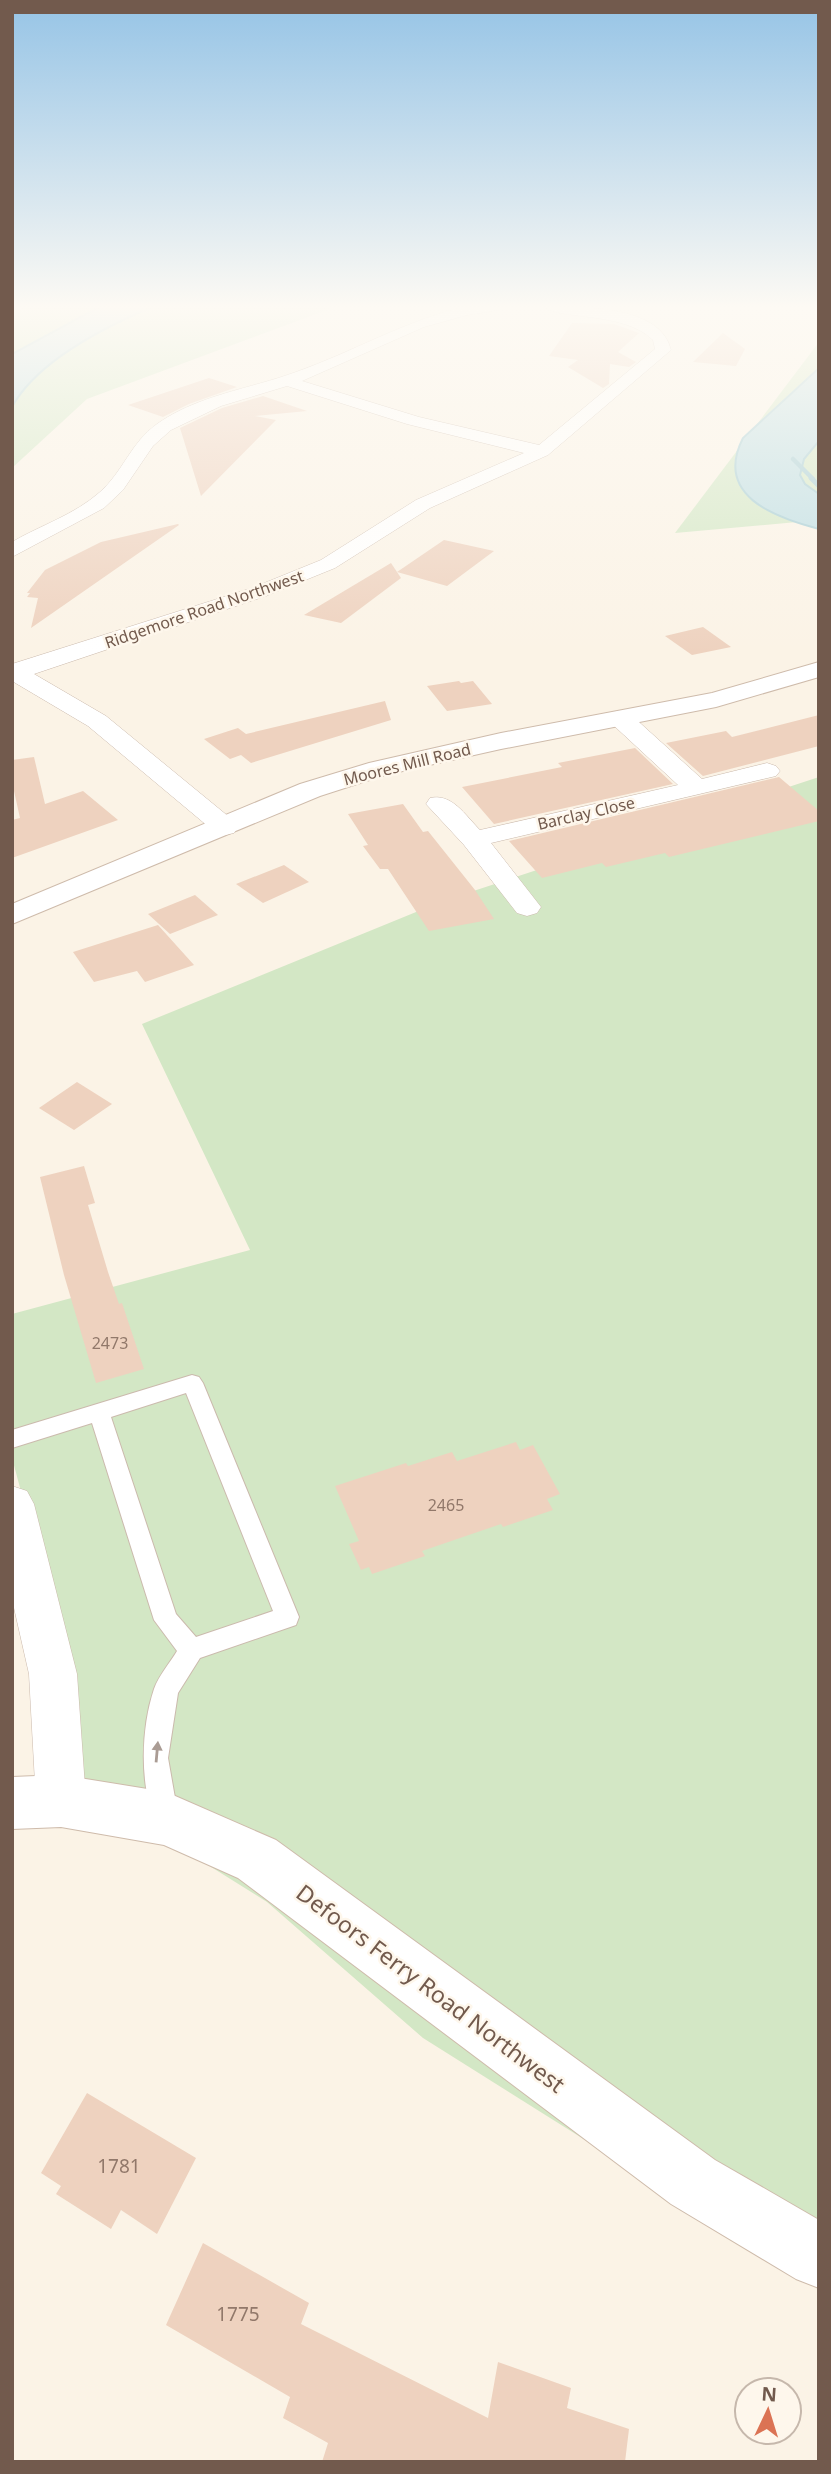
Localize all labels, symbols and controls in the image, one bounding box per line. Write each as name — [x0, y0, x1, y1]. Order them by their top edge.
street label: Ridgemore Road Northwest — [102, 565, 306, 653]
street label: Moores Mill Road — [341, 738, 473, 790]
street label: Barclay Close — [535, 791, 637, 835]
house number: 2473 — [92, 1332, 128, 1354]
house number: 2465 — [428, 1494, 464, 1516]
one-way arrow — [152, 1741, 163, 1763]
street label: Defoors Ferry Road Northwest — [290, 1876, 572, 2100]
house number: 1781 — [97, 2153, 141, 2179]
house number: 1775 — [216, 2301, 260, 2327]
north arrow — [733, 2376, 803, 2446]
text: N — [761, 2381, 778, 2408]

